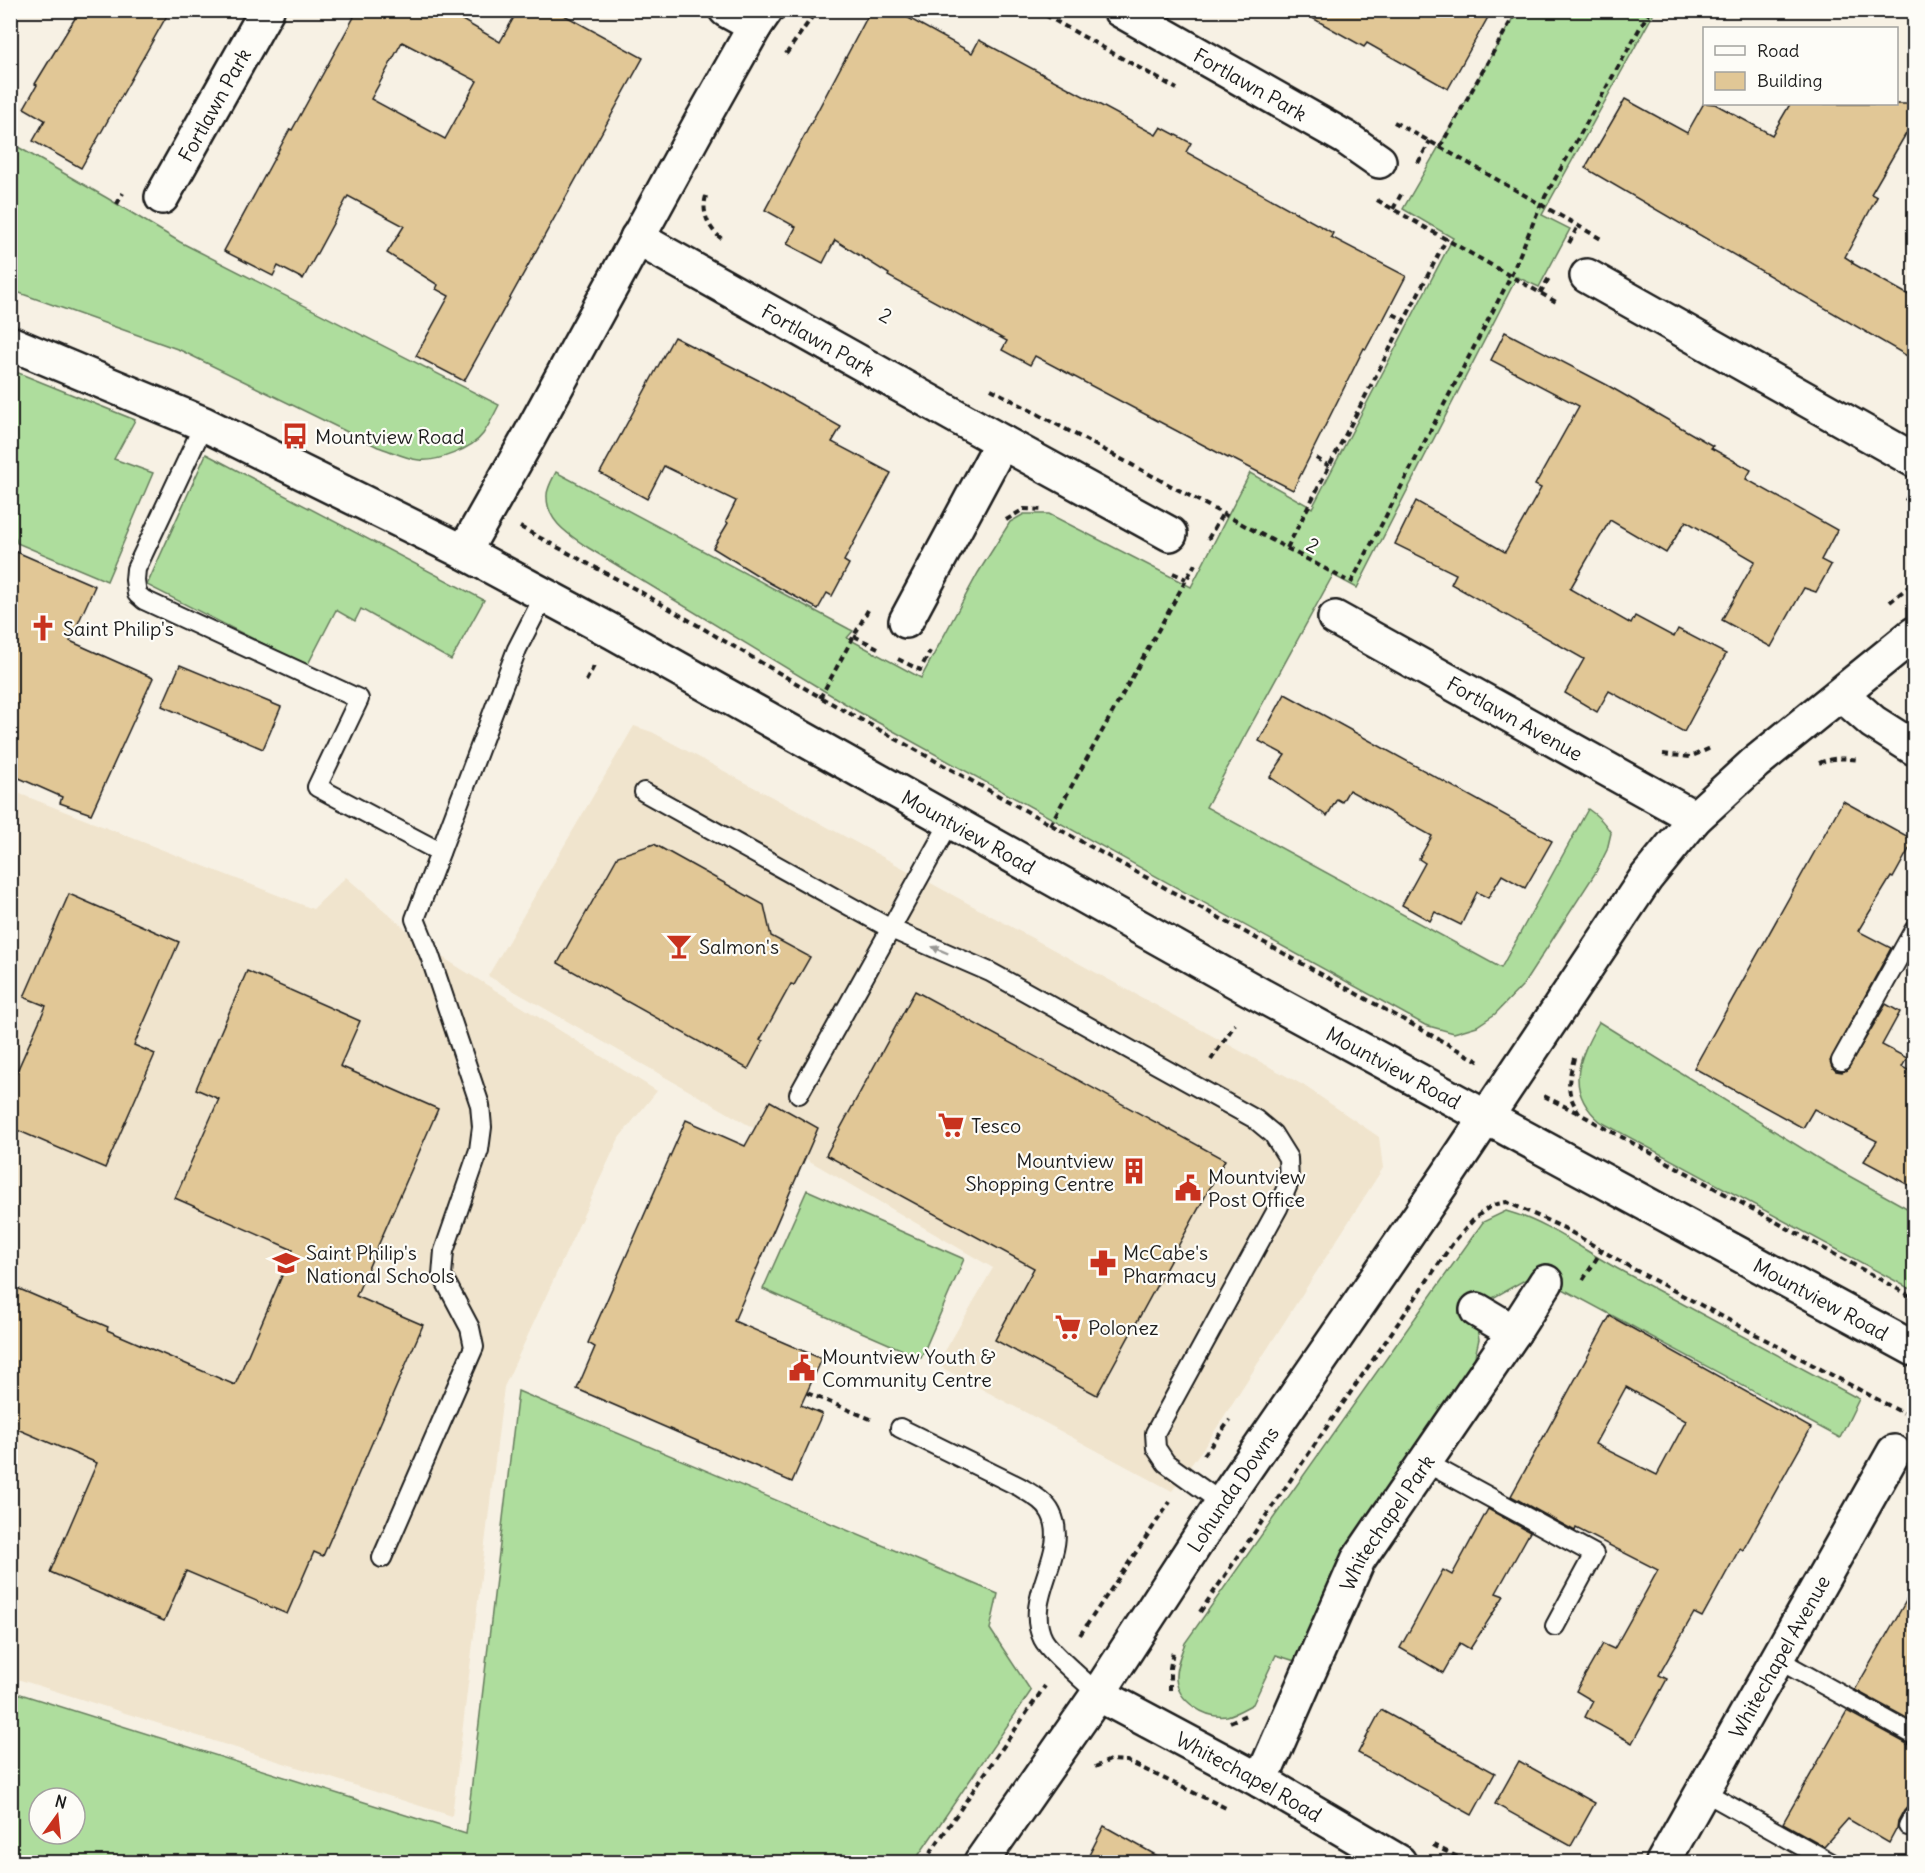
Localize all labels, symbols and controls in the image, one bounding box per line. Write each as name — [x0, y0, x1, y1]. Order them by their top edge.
legend — [1703, 27, 1898, 105]
text: Road — [1757, 39, 1800, 62]
street label: Fortlawn Park — [1190, 42, 1311, 126]
street label: Fortlawn Park — [172, 44, 256, 166]
text: Building — [1757, 69, 1822, 92]
street label: Fortlawn Park — [757, 298, 880, 381]
street label: 2 — [875, 301, 897, 329]
bus stop icon: Mountview Road — [280, 421, 310, 451]
place label: Mountview Road — [315, 424, 465, 449]
street label: 2 — [1302, 531, 1324, 559]
church icon: Saint Philip's — [28, 613, 58, 643]
place label: Saint Philip's — [63, 616, 174, 641]
street label: Fortlawn Avenue — [1443, 670, 1587, 766]
street label: Mountview Road — [897, 784, 1040, 879]
bar icon: Salmon's — [664, 931, 694, 961]
place label: Salmon's — [699, 934, 779, 959]
one-way arrow — [931, 945, 949, 955]
street label: Mountview Road — [1322, 1021, 1466, 1114]
supermarket icon: Tesco — [936, 1110, 966, 1140]
place label: Tesco — [971, 1113, 1021, 1138]
place label: Mountview Shopping Centre — [965, 1148, 1114, 1196]
building icon: Mountview Shopping Centre — [1119, 1156, 1149, 1186]
place label: Mountview Post Office — [1208, 1164, 1306, 1212]
public building icon: Mountview Post Office — [1173, 1173, 1203, 1203]
place label: Saint Philip's National Schools — [306, 1240, 455, 1288]
place label: McCabe's Pharmacy — [1123, 1240, 1217, 1288]
school or university icon: Saint Philip's National Schools — [271, 1248, 301, 1278]
pharmacy icon: McCabe's Pharmacy — [1088, 1248, 1118, 1278]
street label: Mountview Road — [1749, 1252, 1893, 1345]
supermarket icon: Polonez — [1053, 1312, 1083, 1342]
place label: Polonez — [1088, 1315, 1158, 1340]
place label: Mountview Youth & Community Centre — [822, 1344, 996, 1392]
public building icon: Mountview Youth & Community Centre — [787, 1353, 817, 1383]
street label: Lohunda Downs — [1181, 1421, 1284, 1557]
street label: Whitechapel Park — [1334, 1449, 1439, 1594]
street label: Whitechapel Avenue — [1723, 1570, 1835, 1742]
street label: Whitechapel Road — [1172, 1726, 1327, 1827]
north arrow — [27, 1786, 87, 1846]
text: N — [53, 1790, 69, 1813]

